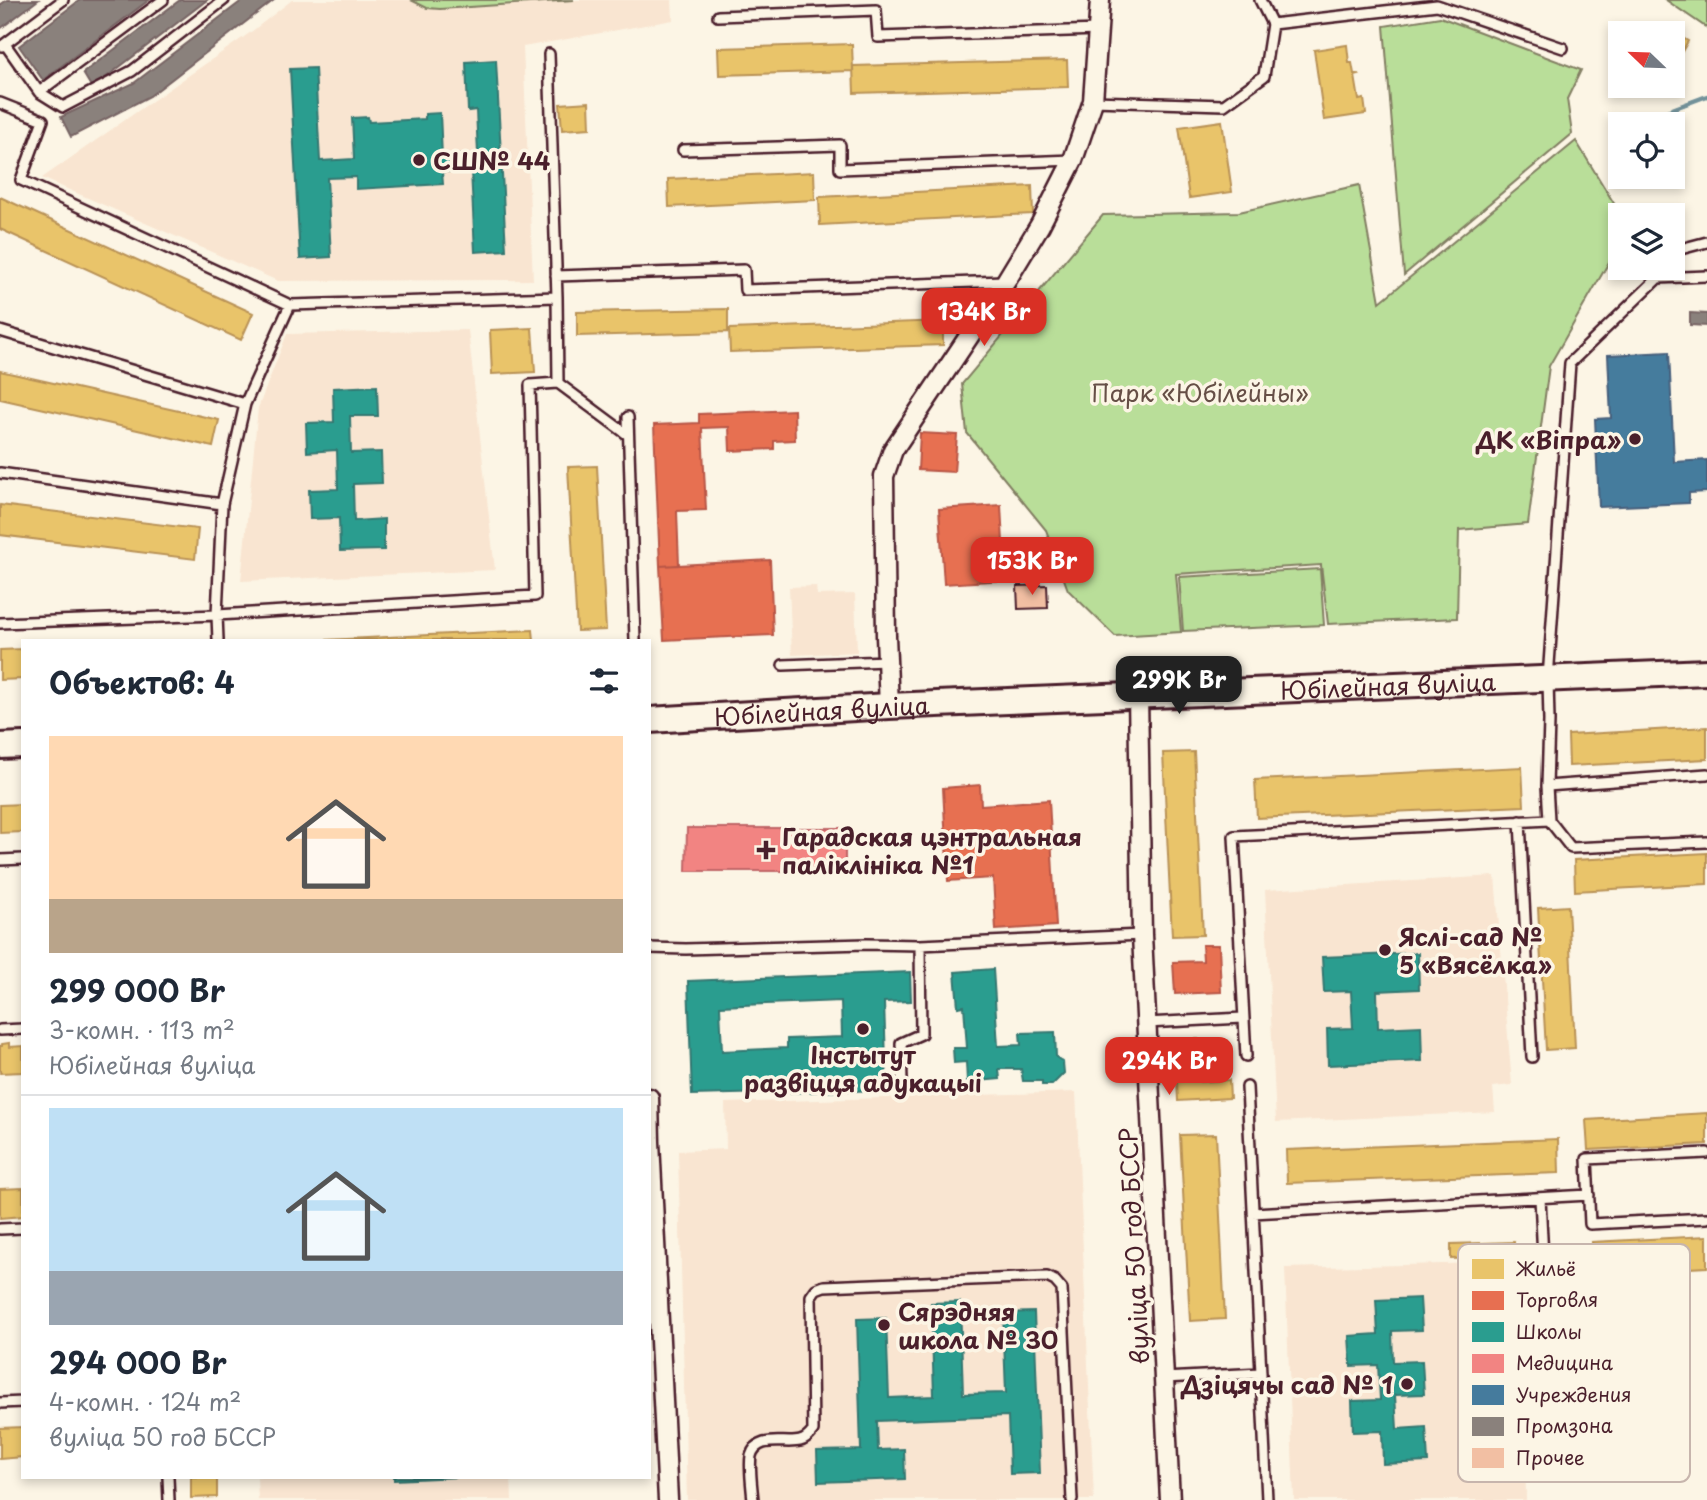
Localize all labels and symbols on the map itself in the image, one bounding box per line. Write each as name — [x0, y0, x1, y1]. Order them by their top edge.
north arrow — [1608, 21, 1685, 98]
place label: СШ№ 44 — [433, 142, 550, 178]
marker: СШ№ 44 — [411, 152, 427, 168]
pin: 134K Br — [919, 288, 1049, 348]
park label: Парк «Юбілейны» — [1091, 374, 1309, 410]
place label: ДК «Віпра» — [1475, 421, 1621, 457]
marker: ДК «Віпра» — [1627, 431, 1643, 447]
pin: 153K Br — [967, 538, 1097, 597]
pin: 299K Br — [1114, 656, 1244, 716]
street label: Юбілейная вуліца — [1280, 663, 1497, 708]
street label: Юбілейная вуліца — [713, 686, 930, 734]
place label: Гарадская цэнтральная паліклініка №1 — [782, 818, 1082, 882]
marker: Гарадская цэнтральная паліклініка №1 — [756, 840, 776, 860]
place label: Яслі-сад № 5 «Вясёлка» — [1398, 918, 1552, 982]
marker: Яслі-сад № 5 «Вясёлка» — [1377, 942, 1393, 958]
marker: Інстытут развіцця адукацыі — [855, 1021, 871, 1037]
place label: Інстытут развіцця адукацыі — [744, 1036, 982, 1100]
pin: 294K Br — [1104, 1038, 1234, 1097]
street label: вуліца 50 год БССР — [1109, 1127, 1157, 1365]
legend — [1458, 1244, 1690, 1482]
text: Жильё — [1515, 1254, 1576, 1282]
text: Торговля — [1516, 1285, 1598, 1313]
place label: Сярэдняя школа № 30 — [898, 1293, 1058, 1357]
marker: Сярэдняя школа № 30 — [876, 1317, 892, 1333]
text: Школы — [1516, 1317, 1582, 1345]
text: Медицина — [1516, 1348, 1613, 1376]
place label: Дзіцячы сад № 1 — [1180, 1366, 1393, 1402]
marker: Дзіцячы сад № 1 — [1399, 1376, 1415, 1392]
text: Учреждения — [1516, 1380, 1631, 1408]
text: Промзона — [1516, 1411, 1613, 1439]
text: Прочее — [1516, 1443, 1585, 1471]

